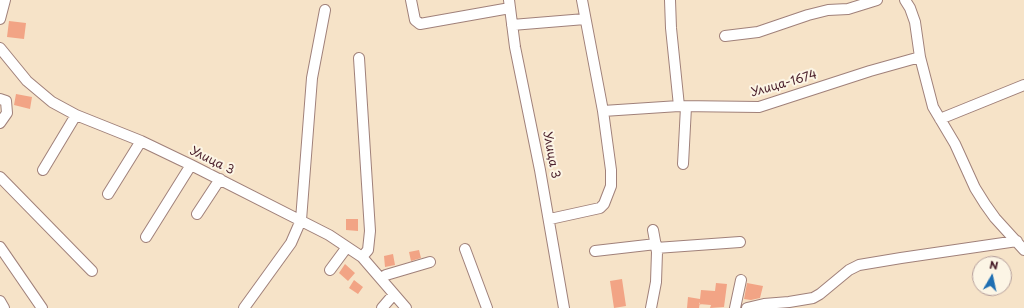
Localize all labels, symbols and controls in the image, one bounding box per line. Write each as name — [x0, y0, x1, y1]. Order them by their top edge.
street label: Улица-1674 — [749, 68, 819, 100]
street label: Улица 3 — [539, 130, 563, 180]
street label: Улица 3 — [187, 144, 237, 178]
north arrow — [972, 256, 1012, 296]
text: N — [988, 256, 999, 274]

